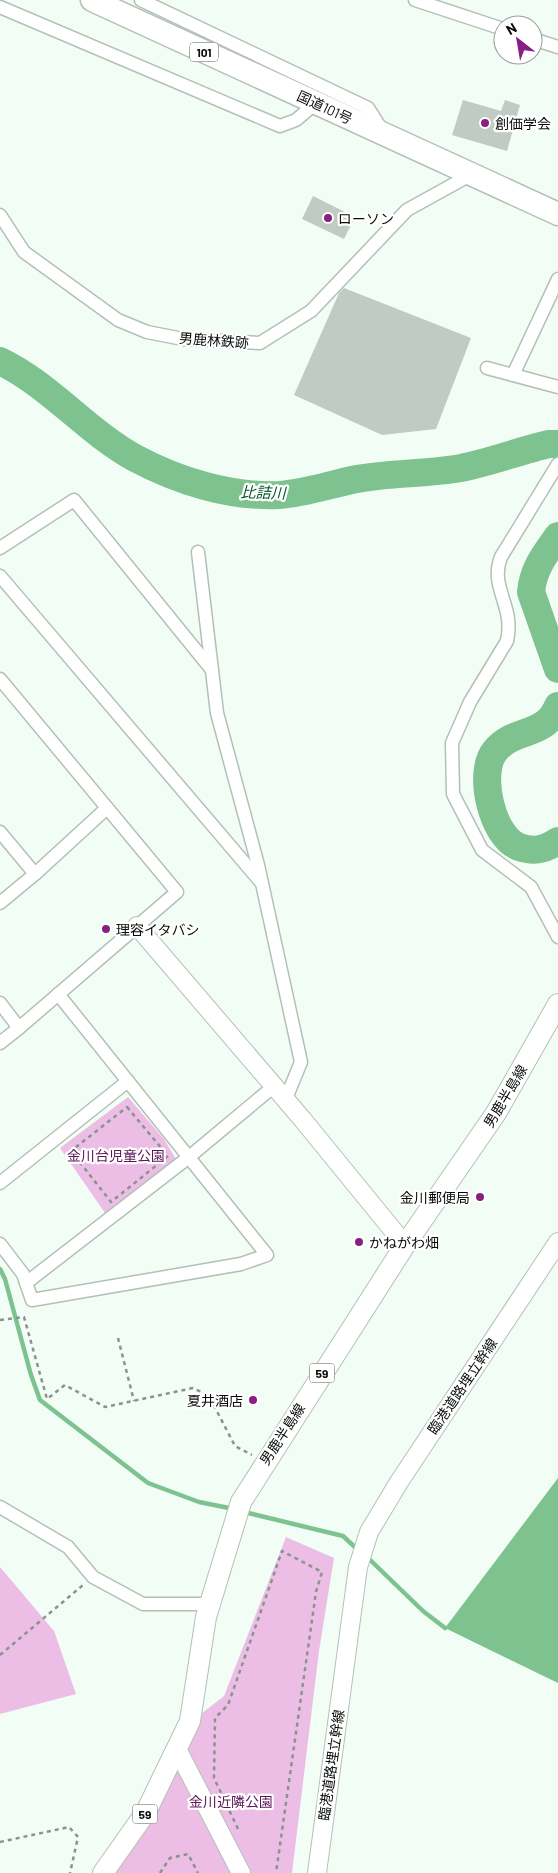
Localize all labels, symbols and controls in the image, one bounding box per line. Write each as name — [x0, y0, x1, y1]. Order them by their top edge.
north arrow — [493, 15, 543, 65]
text: N — [503, 19, 519, 38]
road number: 101 — [190, 42, 218, 62]
street label: 国道101号 — [295, 87, 355, 127]
place label: 創価学会 — [495, 115, 551, 132]
marker: 創価学会 — [479, 117, 491, 129]
place label: ローソン — [338, 210, 394, 227]
marker: ローソン — [322, 212, 334, 224]
street label: 男鹿林鉄跡 — [178, 329, 250, 351]
water label: 比詰川 — [240, 483, 288, 501]
place label: 理容イタバシ — [116, 921, 199, 938]
marker: 理容イタバシ — [100, 923, 112, 935]
street label: 男鹿半島線 — [480, 1062, 530, 1130]
park label: 金川台児童公園 — [67, 1147, 165, 1164]
place label: 金川郵便局 — [400, 1189, 470, 1206]
marker: 金川郵便局 — [474, 1191, 486, 1203]
place label: かねがわ畑 — [369, 1234, 439, 1251]
marker: かねがわ畑 — [353, 1236, 365, 1248]
street label: 臨港道路埋立幹線 — [424, 1335, 500, 1437]
road number: 59 — [310, 1364, 334, 1382]
place label: 夏井酒店 — [187, 1392, 243, 1409]
marker: 夏井酒店 — [247, 1394, 259, 1406]
street label: 男鹿半島線 — [256, 1400, 308, 1468]
street label: 臨港道路埋立幹線 — [315, 1708, 347, 1822]
park label: 金川近隣公園 — [189, 1793, 273, 1810]
road number: 59 — [132, 1805, 158, 1824]

